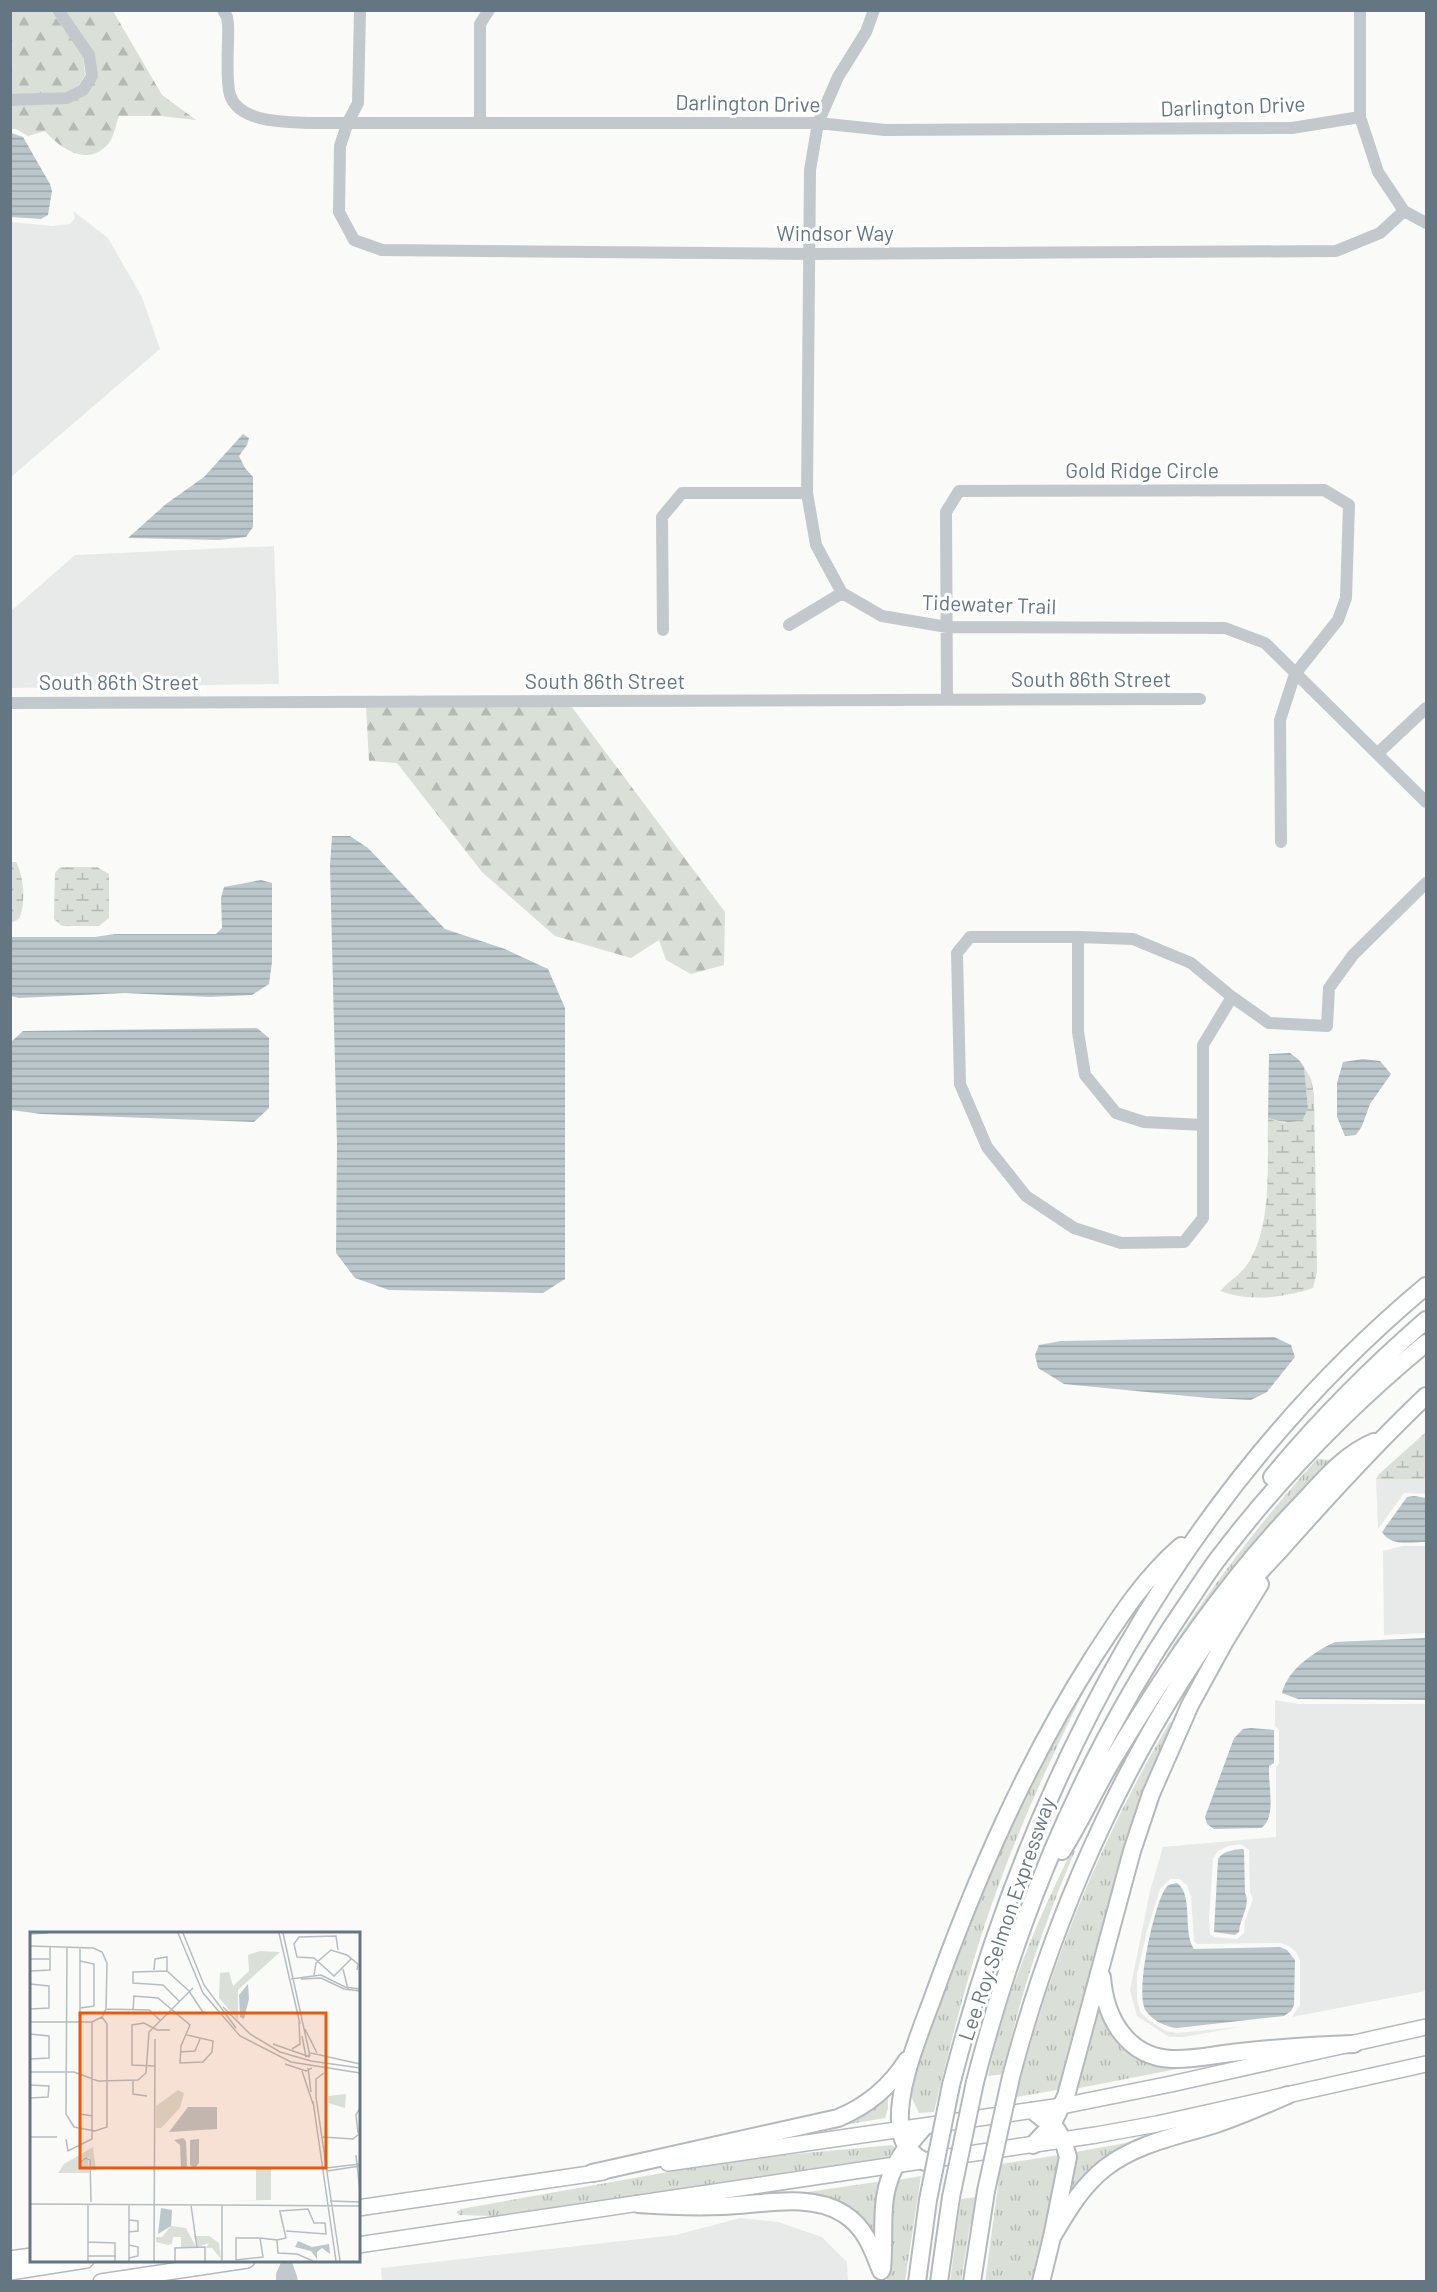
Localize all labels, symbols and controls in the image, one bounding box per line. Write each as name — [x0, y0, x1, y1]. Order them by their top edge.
street label: Darlington Drive — [675, 89, 821, 116]
street label: Darlington Drive — [1160, 90, 1306, 121]
street label: Windsor Way — [776, 220, 894, 245]
street label: Gold Ridge Circle — [1065, 457, 1219, 482]
street label: Tidewater Trail — [921, 589, 1057, 618]
street label: South 86th Street — [1011, 666, 1171, 691]
street label: South 86th Street — [525, 668, 685, 693]
street label: South 86th Street — [39, 669, 199, 694]
street label: Lee Roy Selmon Expressway — [952, 1793, 1059, 2044]
inset map — [30, 1932, 360, 2262]

